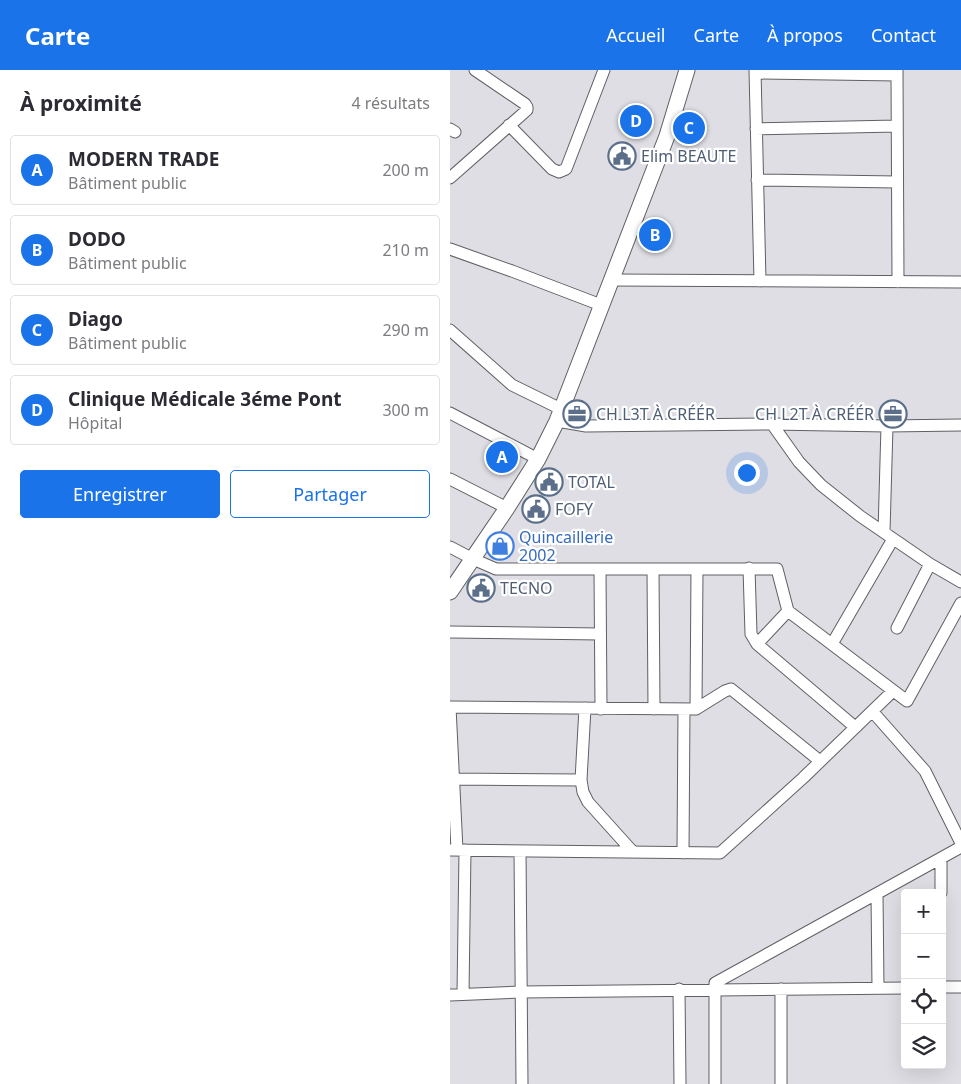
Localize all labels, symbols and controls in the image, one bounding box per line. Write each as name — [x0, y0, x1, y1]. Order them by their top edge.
text: Carte — [25, 19, 90, 52]
text: Accueil — [606, 23, 666, 47]
text: Carte — [694, 23, 739, 47]
text: À propos — [767, 23, 843, 47]
text: Contact — [871, 23, 936, 47]
text: À proximité — [20, 89, 142, 117]
text: 4 résultats — [352, 92, 430, 114]
pin: D — [620, 102, 652, 140]
pin: C — [673, 109, 705, 147]
public building icon: Elim BEAUTE — [607, 141, 637, 171]
place label: Elim BEAUTE — [641, 145, 736, 167]
text: MODERN TRADE — [68, 146, 219, 172]
text: A — [31, 159, 43, 181]
text: 200 m — [382, 159, 429, 181]
text: Bâtiment public — [68, 172, 187, 194]
pin: B — [639, 216, 671, 254]
text: DODO — [68, 226, 126, 252]
text: B — [32, 239, 42, 261]
text: 210 m — [382, 239, 429, 261]
text: Bâtiment public — [68, 252, 187, 274]
text: Diago — [68, 306, 123, 332]
text: C — [32, 319, 42, 341]
text: 290 m — [382, 319, 429, 341]
text: Bâtiment public — [68, 332, 187, 354]
text: Clinique Médicale 3éme Pont — [68, 386, 342, 412]
text: D — [31, 399, 43, 421]
text: 300 m — [382, 399, 429, 421]
office icon: CH L3T À CRÉÉR — [562, 399, 592, 429]
office icon: CH L2T À CRÉÉR — [878, 399, 908, 429]
place label: CH L3T À CRÉÉR — [596, 403, 715, 425]
place label: CH L2T À CRÉÉR — [755, 403, 874, 425]
text: Hôpital — [68, 412, 122, 434]
pin: A — [486, 438, 518, 476]
your location — [734, 460, 760, 486]
public building icon: TOTAL — [534, 467, 564, 497]
button: Enregistrer — [20, 470, 220, 518]
button: Partager — [230, 470, 430, 518]
place label: TOTAL — [568, 471, 615, 493]
public building icon: FOFY — [521, 494, 551, 524]
place label: FOFY — [555, 498, 594, 520]
place label: Quincaillerie 2002 — [519, 526, 613, 566]
shop icon: Quincaillerie 2002 — [485, 531, 515, 561]
public building icon: TECNO — [466, 573, 496, 603]
place label: TECNO — [500, 577, 553, 599]
map controls — [901, 889, 946, 1069]
button: + — [901, 889, 946, 934]
button: − — [901, 934, 946, 979]
button: locate — [901, 979, 946, 1024]
button: layers — [901, 1024, 946, 1069]

